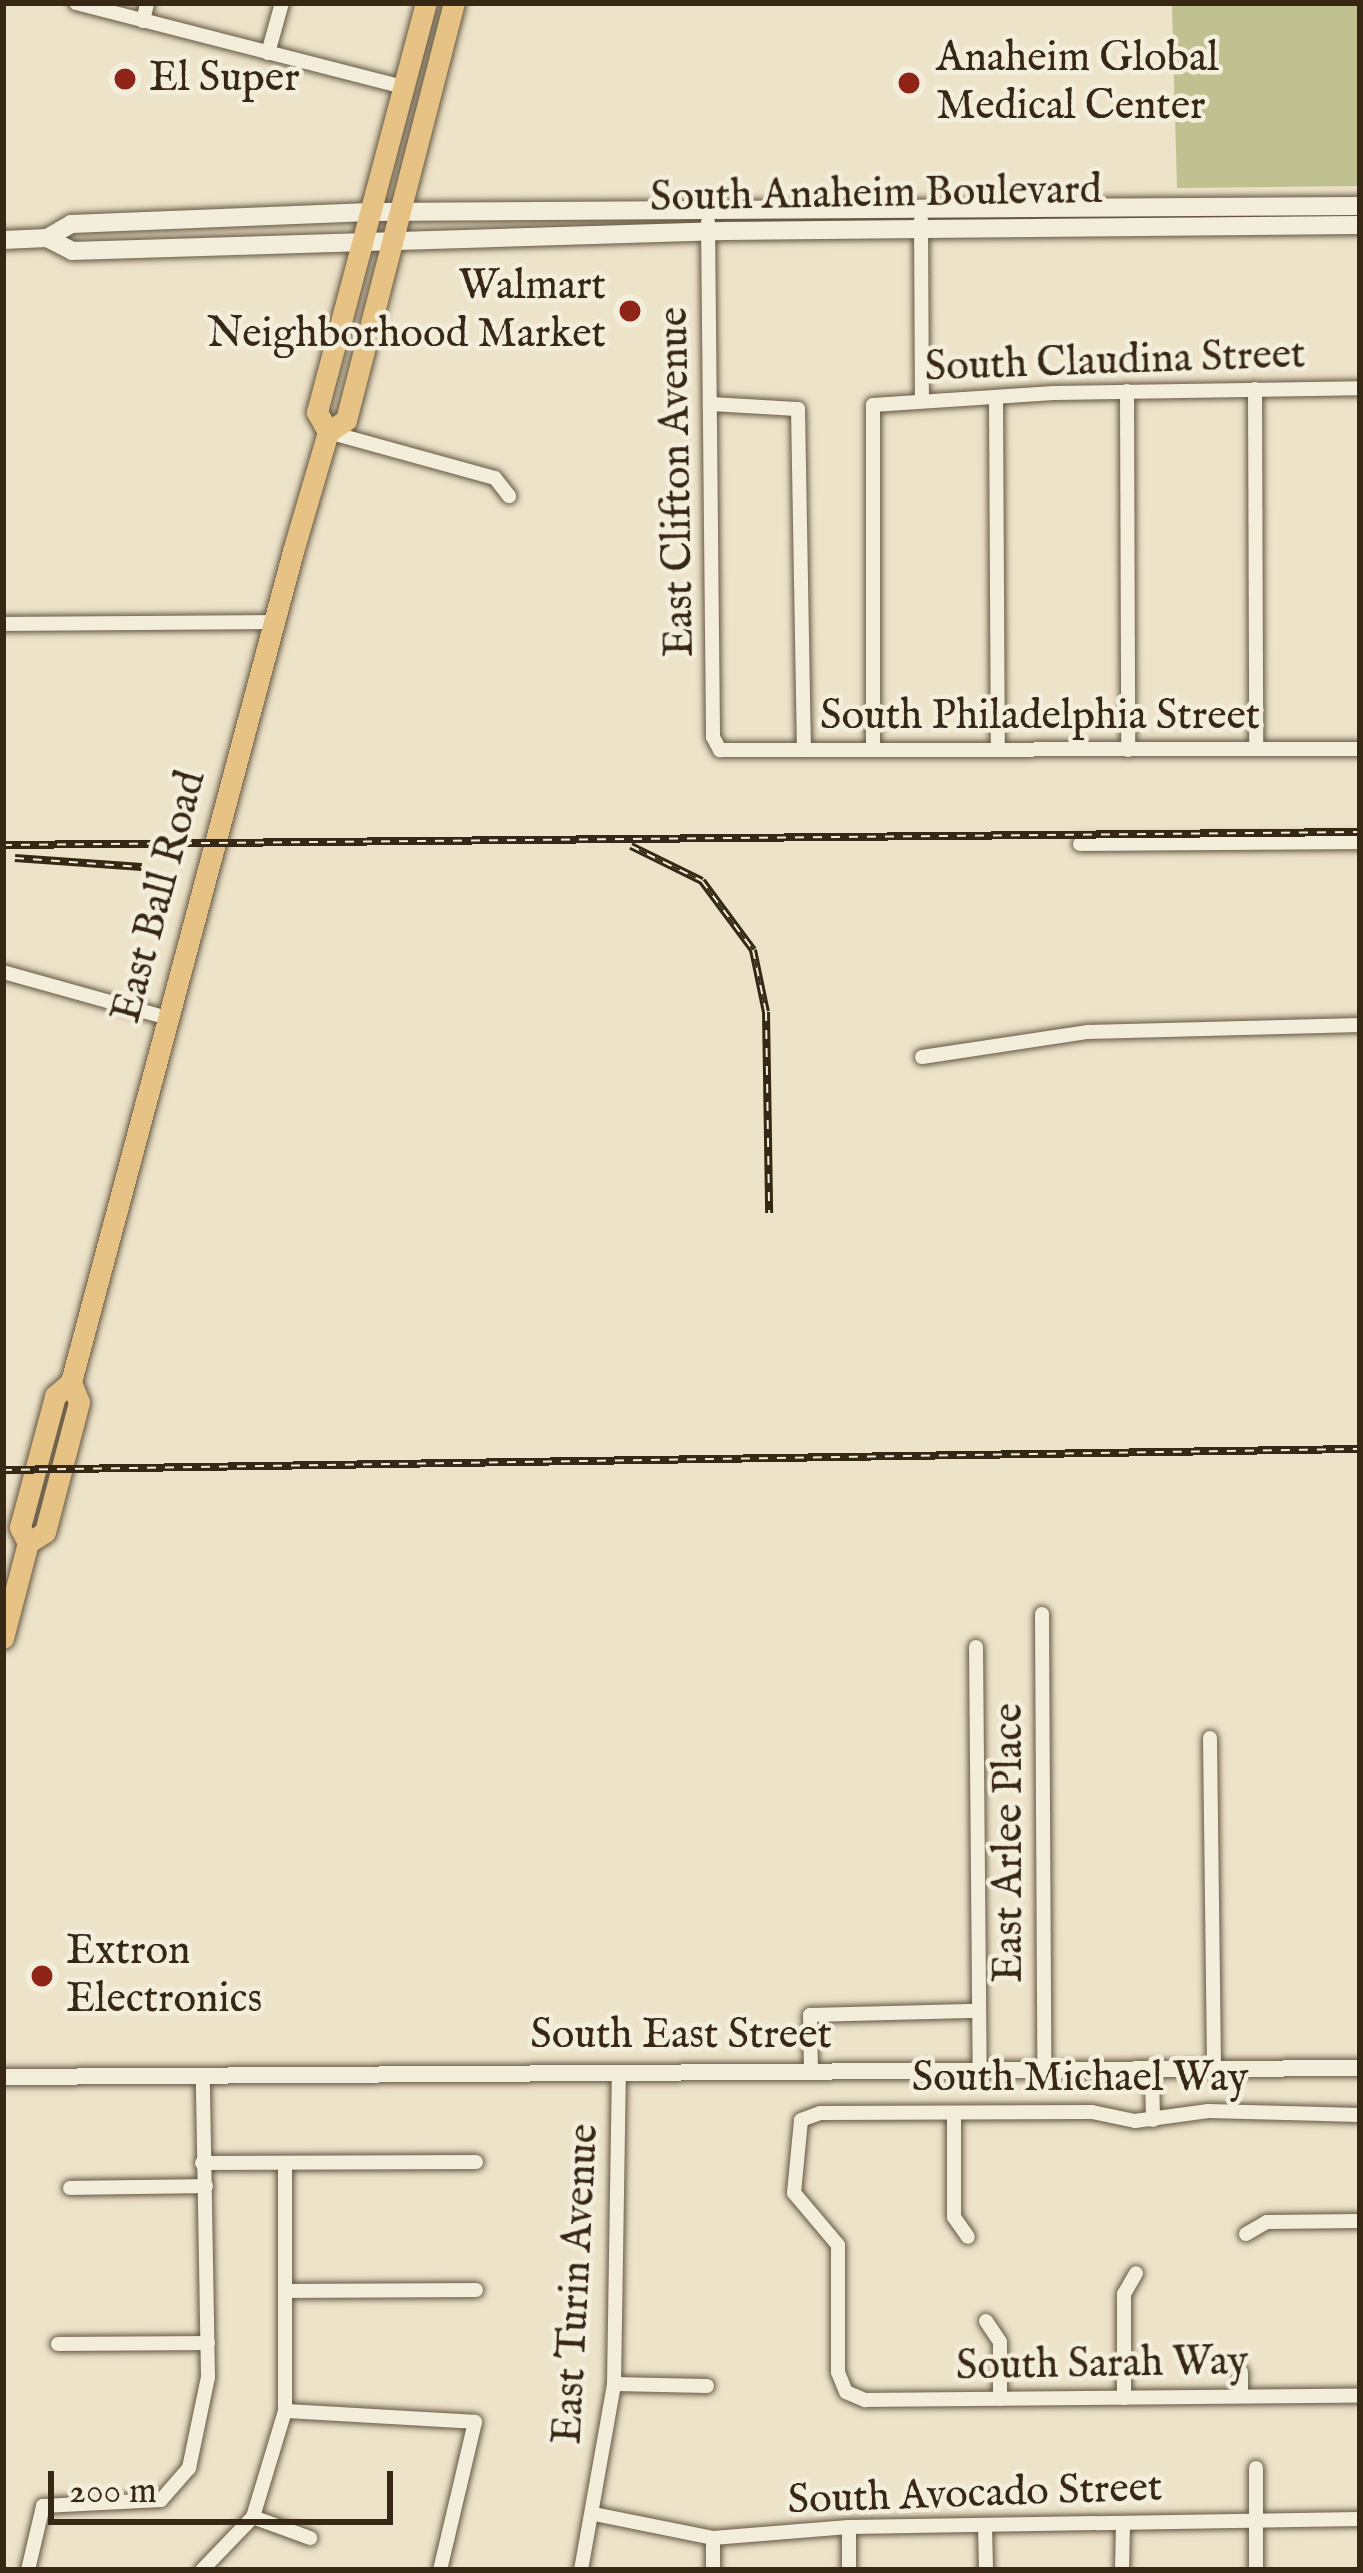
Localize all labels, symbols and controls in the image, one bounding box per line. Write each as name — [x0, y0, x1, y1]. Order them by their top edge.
place label: Anaheim Global Medical Center — [936, 34, 1219, 132]
place label: El Super — [149, 54, 300, 104]
marker: El Super — [112, 66, 138, 92]
marker: Anaheim Global Medical Center — [893, 67, 925, 99]
street label: South Anaheim Boulevard — [650, 166, 1102, 224]
place label: Walmart Neighborhood Market — [207, 262, 606, 360]
marker: Walmart Neighborhood Market — [617, 298, 643, 324]
street label: East Clifton Avenue — [650, 306, 706, 658]
street label: South Claudina Street — [924, 330, 1306, 394]
street label: South Philadelphia Street — [820, 692, 1260, 742]
street label: East Ball Road — [102, 766, 218, 1028]
street label: East Arlee Place — [985, 1703, 1035, 1983]
place label: Extron Electronics — [66, 1927, 262, 2026]
marker: Extron Electronics — [29, 1963, 55, 1989]
street label: South East Street — [530, 2011, 832, 2061]
street label: South Michael Way — [912, 2054, 1248, 2104]
street label: East Turin Avenue — [543, 2122, 611, 2446]
street label: South Sarah Way — [955, 2337, 1249, 2393]
scale bar — [54, 2447, 399, 2521]
street label: South Avocado Street — [787, 2463, 1163, 2527]
text: 200 m — [69, 2469, 157, 2515]

